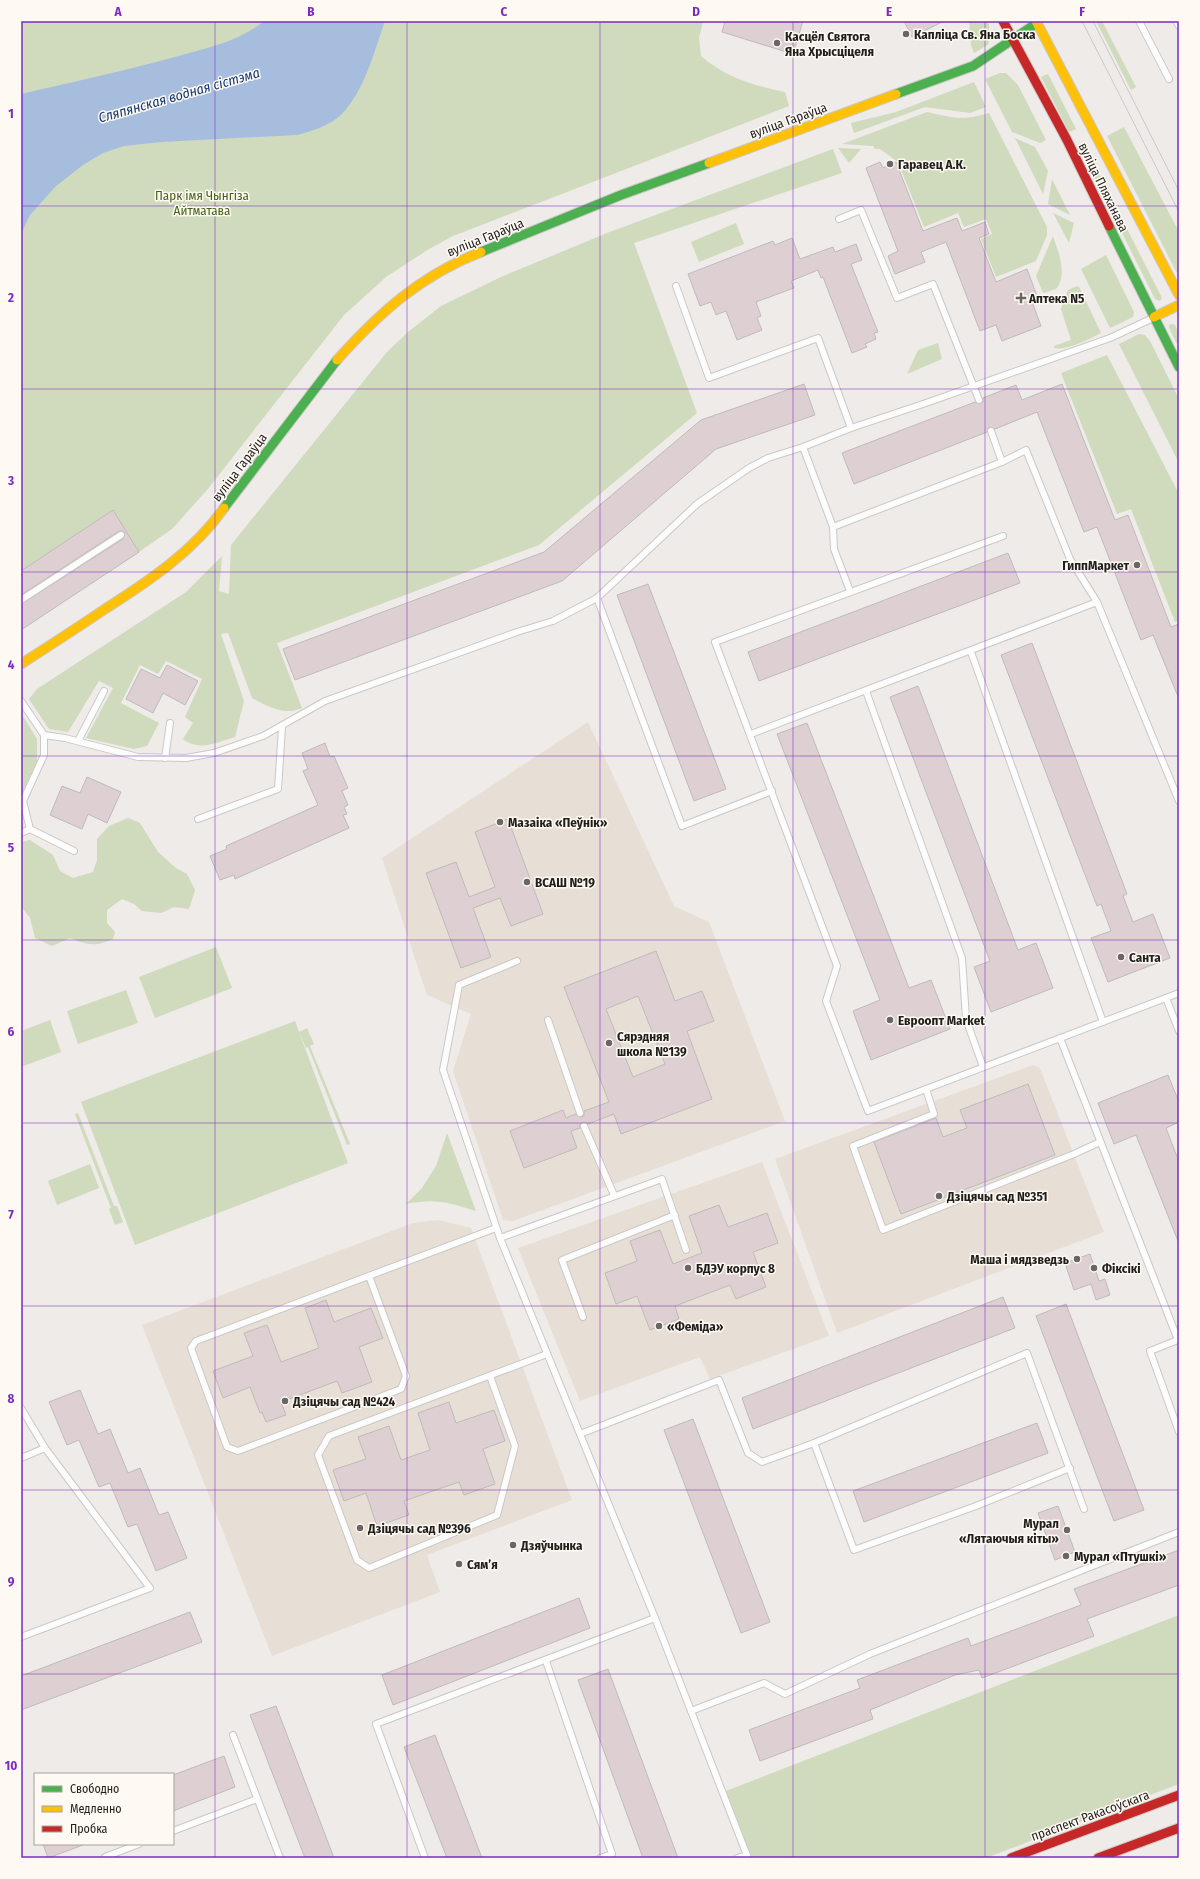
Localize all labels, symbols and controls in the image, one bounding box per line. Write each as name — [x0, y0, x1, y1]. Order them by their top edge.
text: A — [113, 4, 122, 19]
text: B — [307, 4, 315, 19]
text: C — [501, 4, 508, 19]
text: D — [692, 4, 700, 19]
text: E — [886, 4, 892, 19]
text: F — [1079, 4, 1085, 19]
place label: Капліца Св. Яна Боска — [914, 27, 1036, 42]
place label: Касцёл Святога Яна Хрысціцеля — [785, 29, 874, 59]
marker: Капліца Св. Яна Боска — [901, 29, 911, 39]
marker: Касцёл Святога Яна Хрысціцеля — [772, 38, 782, 48]
water label: Сляпянская водная сістэма — [97, 64, 262, 127]
street label: вуліца Гараўца — [747, 100, 829, 141]
text: 1 — [8, 106, 14, 121]
street label: вуліца Пляханава — [1076, 140, 1132, 234]
place label: Гаравец А.К. — [898, 157, 966, 172]
marker: Гаравец А.К. — [885, 159, 895, 169]
park label: Парк імя Чынгіза Айтматава — [155, 188, 249, 218]
street label: вуліца Гараўца — [445, 215, 526, 260]
text: 2 — [7, 290, 14, 305]
place label: Аптека N5 — [1028, 291, 1084, 306]
marker: Аптека N5 — [1016, 293, 1026, 303]
street label: вуліца Гараўца — [209, 430, 270, 504]
text: 3 — [7, 473, 14, 488]
place label: ГиппМаркет — [1062, 558, 1129, 573]
marker: ГиппМаркет — [1132, 560, 1142, 570]
text: 4 — [8, 657, 15, 672]
place label: Мазаіка «Пеўнік» — [508, 815, 608, 830]
marker: Мазаіка «Пеўнік» — [495, 817, 505, 827]
text: 5 — [8, 840, 14, 855]
place label: ВСАШ №19 — [535, 875, 595, 890]
marker: ВСАШ №19 — [522, 877, 532, 887]
place label: Санта — [1129, 950, 1161, 965]
marker: Санта — [1116, 952, 1126, 962]
place label: Евроопт Market — [898, 1013, 985, 1028]
marker: Евроопт Market — [885, 1015, 895, 1025]
text: 6 — [8, 1024, 15, 1039]
place label: Сярэдняя школа №139 — [617, 1029, 687, 1059]
marker: Сярэдняя школа №139 — [604, 1038, 614, 1048]
place label: Дзіцячы сад №351 — [946, 1189, 1048, 1204]
marker: Дзіцячы сад №351 — [934, 1191, 944, 1201]
text: 7 — [8, 1207, 14, 1222]
place label: Маша і мядзведзь — [970, 1252, 1069, 1267]
marker: Маша і мядзведзь — [1072, 1254, 1082, 1264]
place label: БДЭУ корпус 8 — [696, 1261, 775, 1276]
place label: Фіксікі — [1102, 1261, 1141, 1276]
marker: БДЭУ корпус 8 — [683, 1263, 693, 1273]
marker: Фіксікі — [1089, 1263, 1099, 1273]
place label: «Феміда» — [667, 1319, 724, 1334]
marker: «Феміда» — [654, 1321, 664, 1331]
text: 8 — [8, 1391, 15, 1406]
place label: Дзіцячы сад №424 — [292, 1394, 396, 1409]
marker: Дзіцячы сад №424 — [280, 1396, 290, 1406]
place label: Мурал «Лятаючыя кіты» — [959, 1516, 1059, 1546]
place label: Дзіцячы сад №396 — [367, 1521, 471, 1536]
marker: Дзіцячы сад №396 — [355, 1523, 365, 1533]
marker: Мурал «Лятаючыя кіты» — [1062, 1525, 1072, 1535]
place label: Дзяўчынка — [520, 1538, 583, 1553]
marker: Дзяўчынка — [508, 1540, 518, 1550]
place label: Мурал «Птушкі» — [1074, 1549, 1167, 1564]
marker: Мурал «Птушкі» — [1061, 1551, 1071, 1561]
place label: Сямʼя — [467, 1557, 498, 1572]
marker: Сямʼя — [454, 1559, 464, 1569]
text: 9 — [8, 1574, 15, 1589]
text: 10 — [5, 1758, 17, 1773]
legend — [34, 1773, 174, 1845]
text: Свободно — [70, 1782, 119, 1796]
street label: праспект Ракасоўскага — [1029, 1787, 1151, 1844]
text: Медленно — [70, 1802, 122, 1816]
text: Пробка — [70, 1822, 108, 1836]

